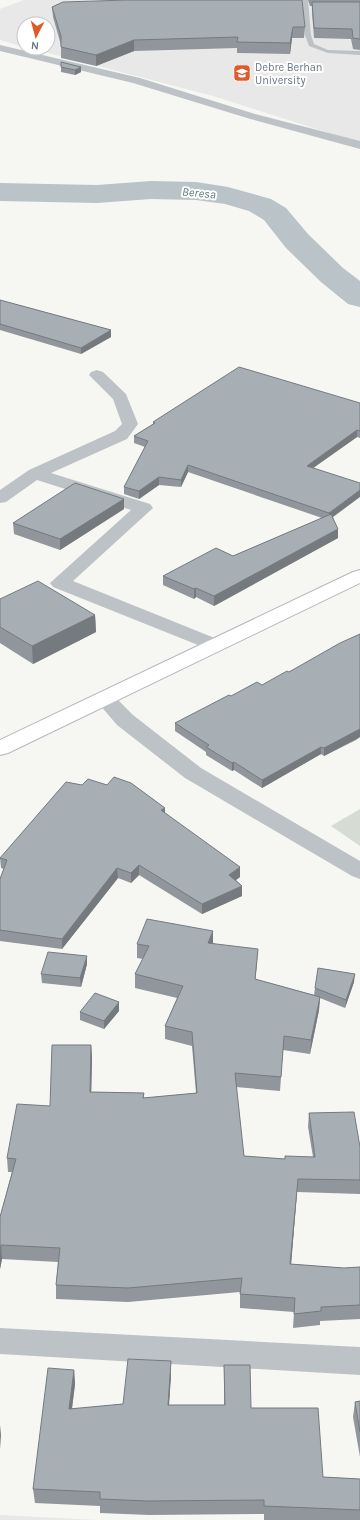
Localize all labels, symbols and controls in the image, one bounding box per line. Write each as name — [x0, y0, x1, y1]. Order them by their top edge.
north arrow — [16, 16, 56, 56]
text: N — [30, 39, 40, 52]
place label: Debre Berhan University — [255, 61, 322, 87]
school or university icon: Debre Berhan University — [232, 63, 252, 83]
water label: Beresa — [182, 185, 216, 201]

